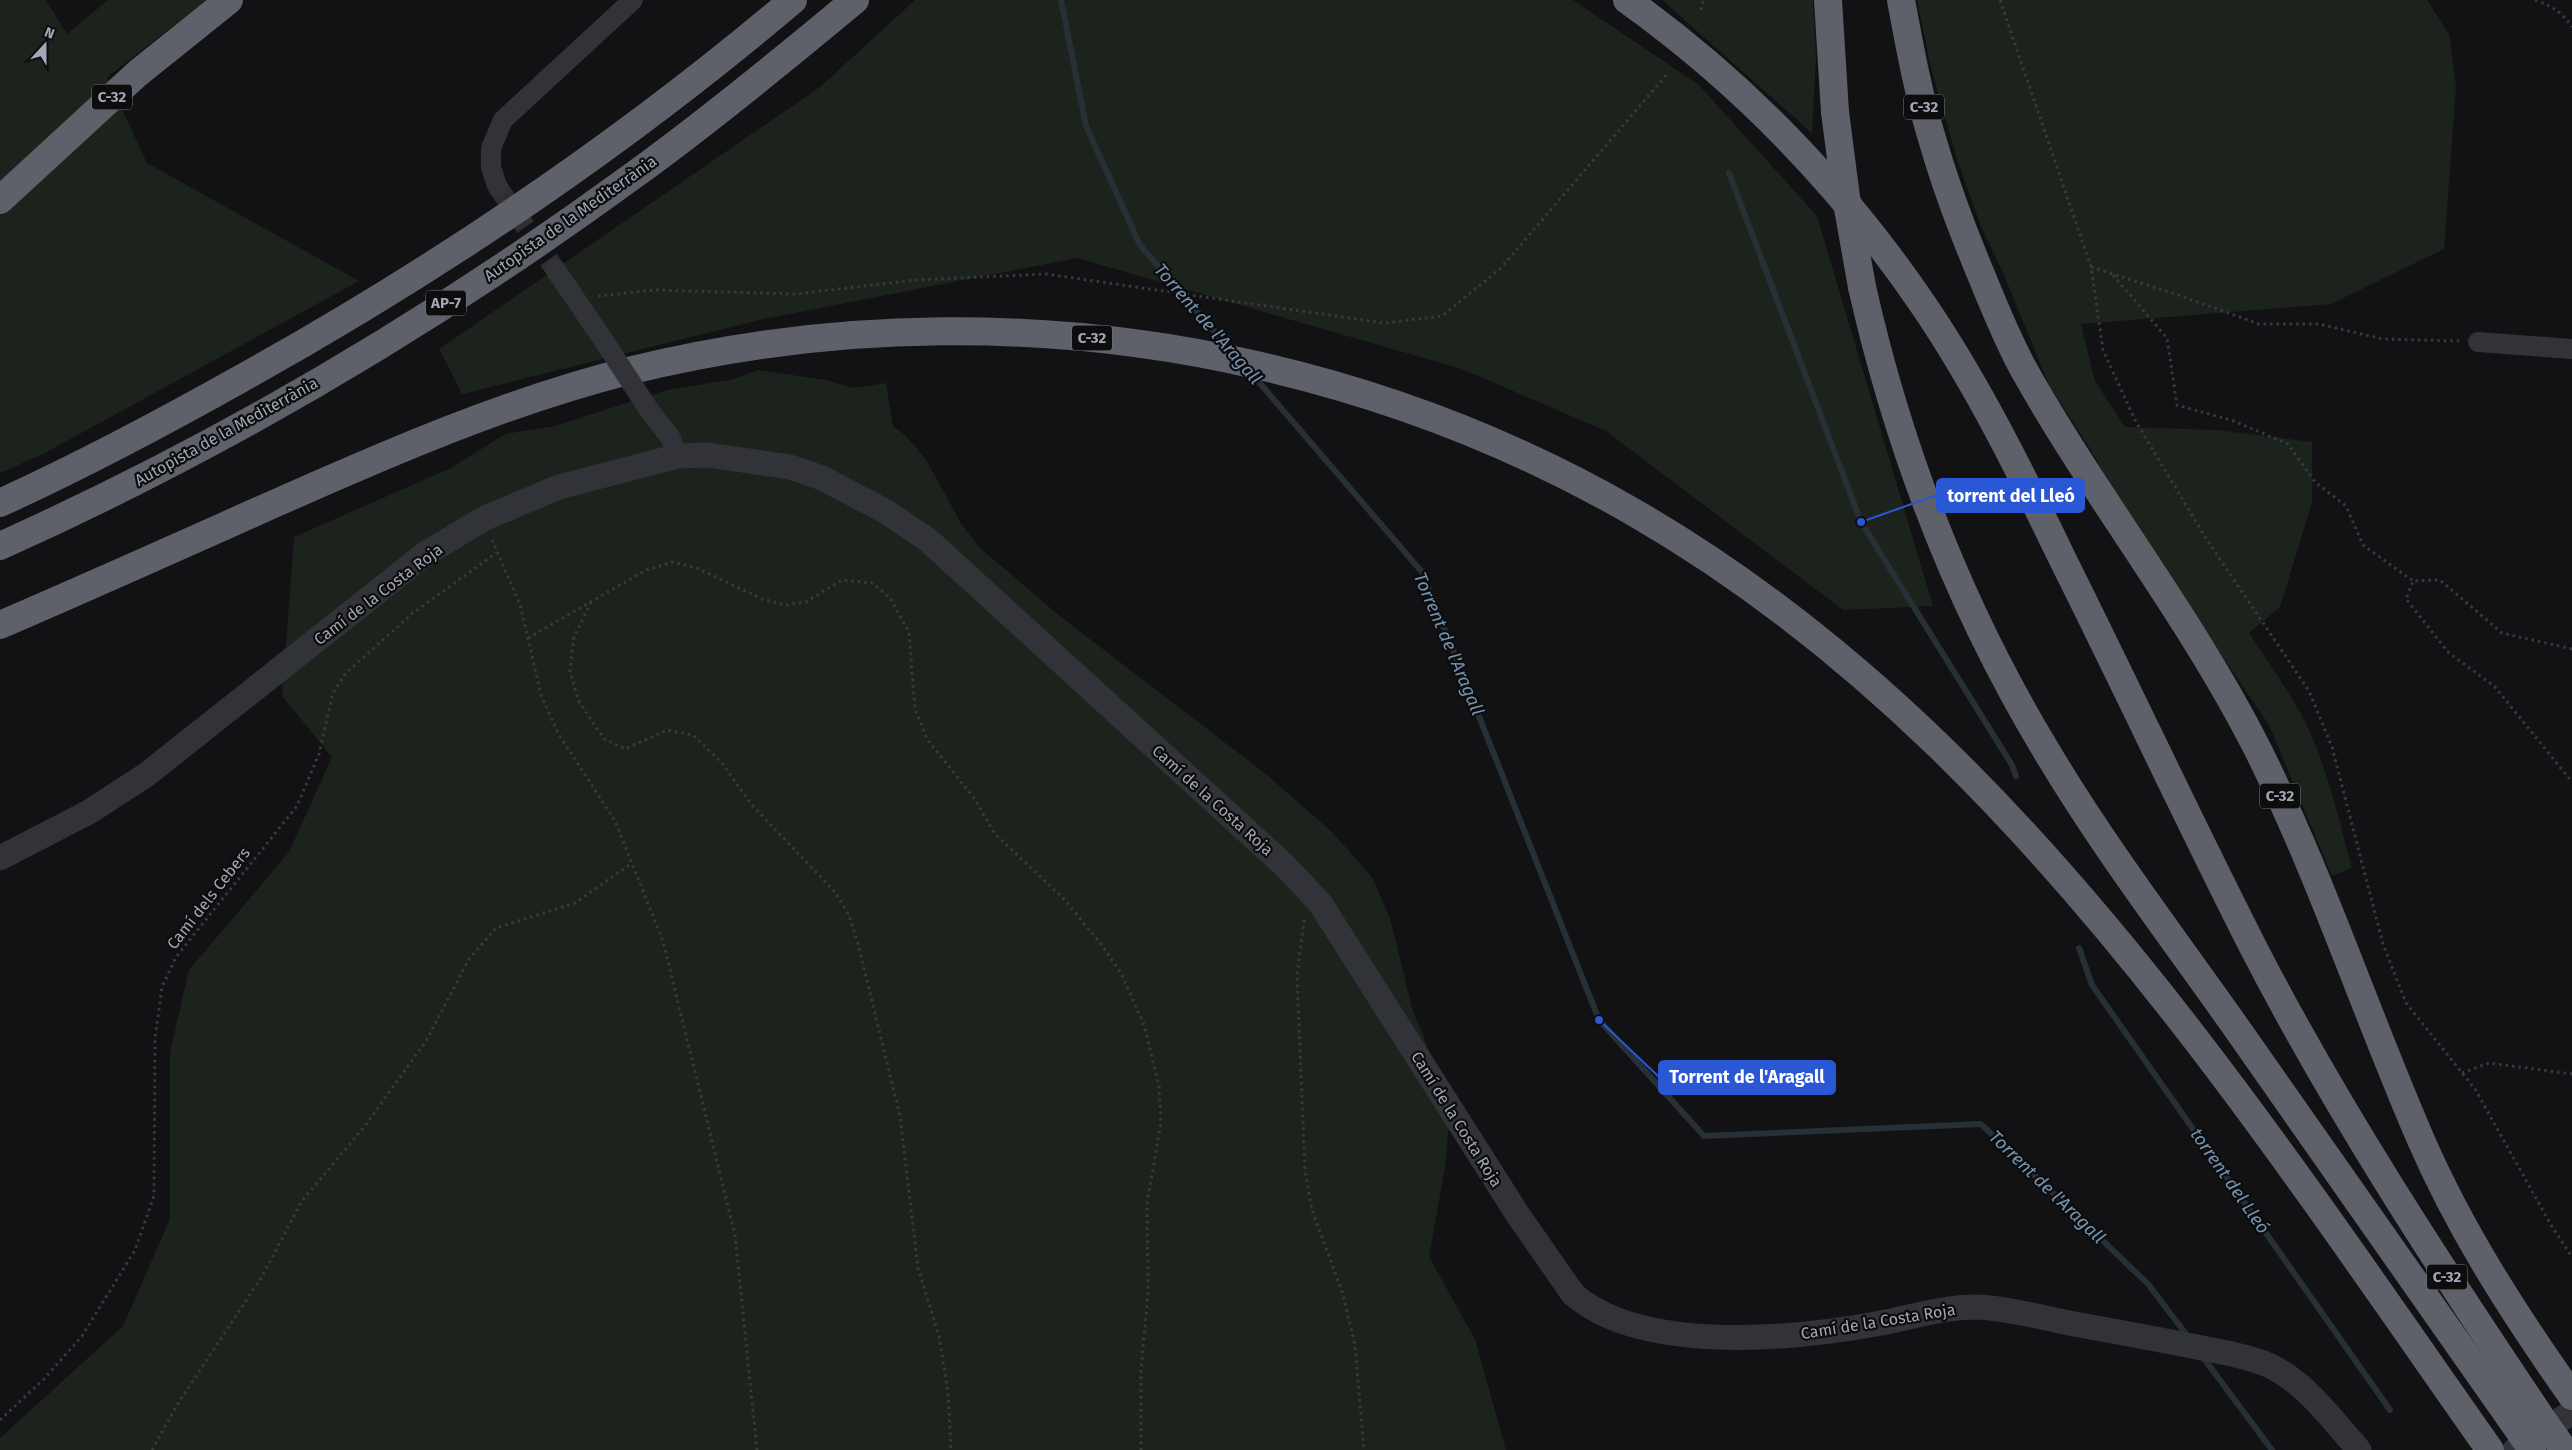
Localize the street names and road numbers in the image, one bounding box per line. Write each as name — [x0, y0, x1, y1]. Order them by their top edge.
road number: C-32 — [92, 84, 132, 110]
road number: C-32 — [1904, 94, 1944, 120]
street label: Autopista de la Mediterrània — [480, 152, 660, 285]
road number: AP-7 — [426, 290, 466, 316]
road number: C-32 — [1072, 326, 1112, 350]
street label: Autopista de la Mediterrània — [131, 373, 321, 490]
street label: Camí de la Costa Roja — [310, 540, 446, 649]
street label: Camí de la Costa Roja — [1148, 741, 1277, 860]
road number: C-32 — [2260, 784, 2300, 808]
street label: Camí dels Cebers — [163, 844, 254, 953]
street label: Camí de la Costa Roja — [1407, 1048, 1506, 1190]
road number: C-32 — [2427, 1264, 2467, 1290]
street label: Camí de la Costa Roja — [1800, 1300, 1957, 1343]

